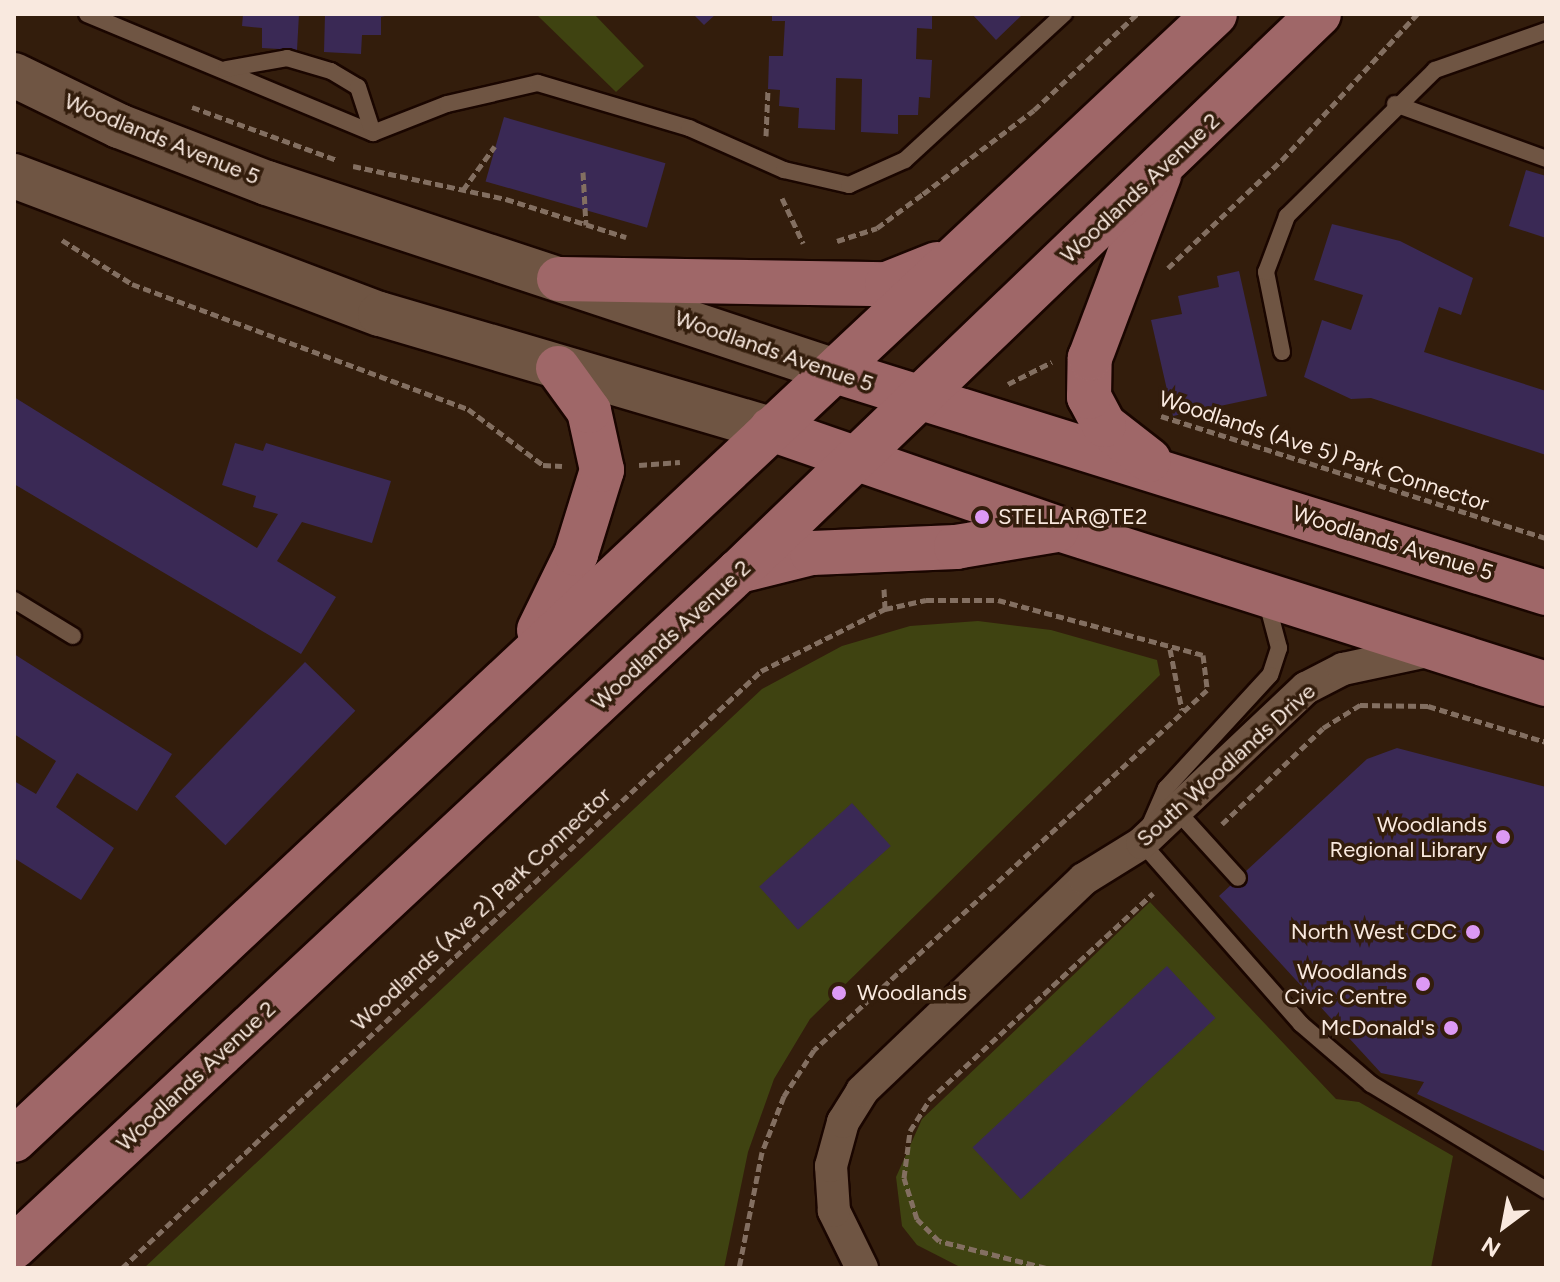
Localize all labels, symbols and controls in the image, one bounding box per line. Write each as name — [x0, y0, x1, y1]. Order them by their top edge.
street label: Woodlands Avenue 5 — [61, 88, 263, 190]
street label: Woodlands Avenue 2 — [1055, 108, 1225, 268]
street label: Woodlands Avenue 5 — [671, 305, 877, 397]
street label: Woodlands (Ave 5) Park Connector — [1156, 385, 1492, 517]
street label: Woodlands Avenue 5 — [1290, 500, 1496, 586]
place label: STELLAR@TE2 — [998, 504, 1147, 530]
marker: STELLAR@TE2 — [973, 508, 991, 526]
street label: Woodlands Avenue 2 — [586, 555, 756, 715]
street label: South Woodlands Drive — [1131, 678, 1321, 852]
street label: Woodlands (Ave 2) Park Connector — [346, 782, 616, 1036]
place label: Woodlands Regional Library — [1330, 811, 1487, 862]
marker: Woodlands Regional Library — [1494, 828, 1512, 846]
place label: North West CDC — [1291, 919, 1457, 945]
marker: North West CDC — [1464, 923, 1482, 941]
place label: Woodlands Civic Centre — [1284, 958, 1407, 1010]
marker: Woodlands Civic Centre — [1414, 975, 1432, 993]
place label: Woodlands — [857, 980, 967, 1006]
marker: Woodlands — [828, 982, 850, 1004]
street label: Woodlands Avenue 2 — [111, 996, 281, 1156]
place label: McDonald's — [1321, 1015, 1435, 1041]
marker: McDonald's — [1442, 1019, 1460, 1037]
north arrow — [1464, 1186, 1544, 1266]
text: N — [1477, 1231, 1505, 1263]

